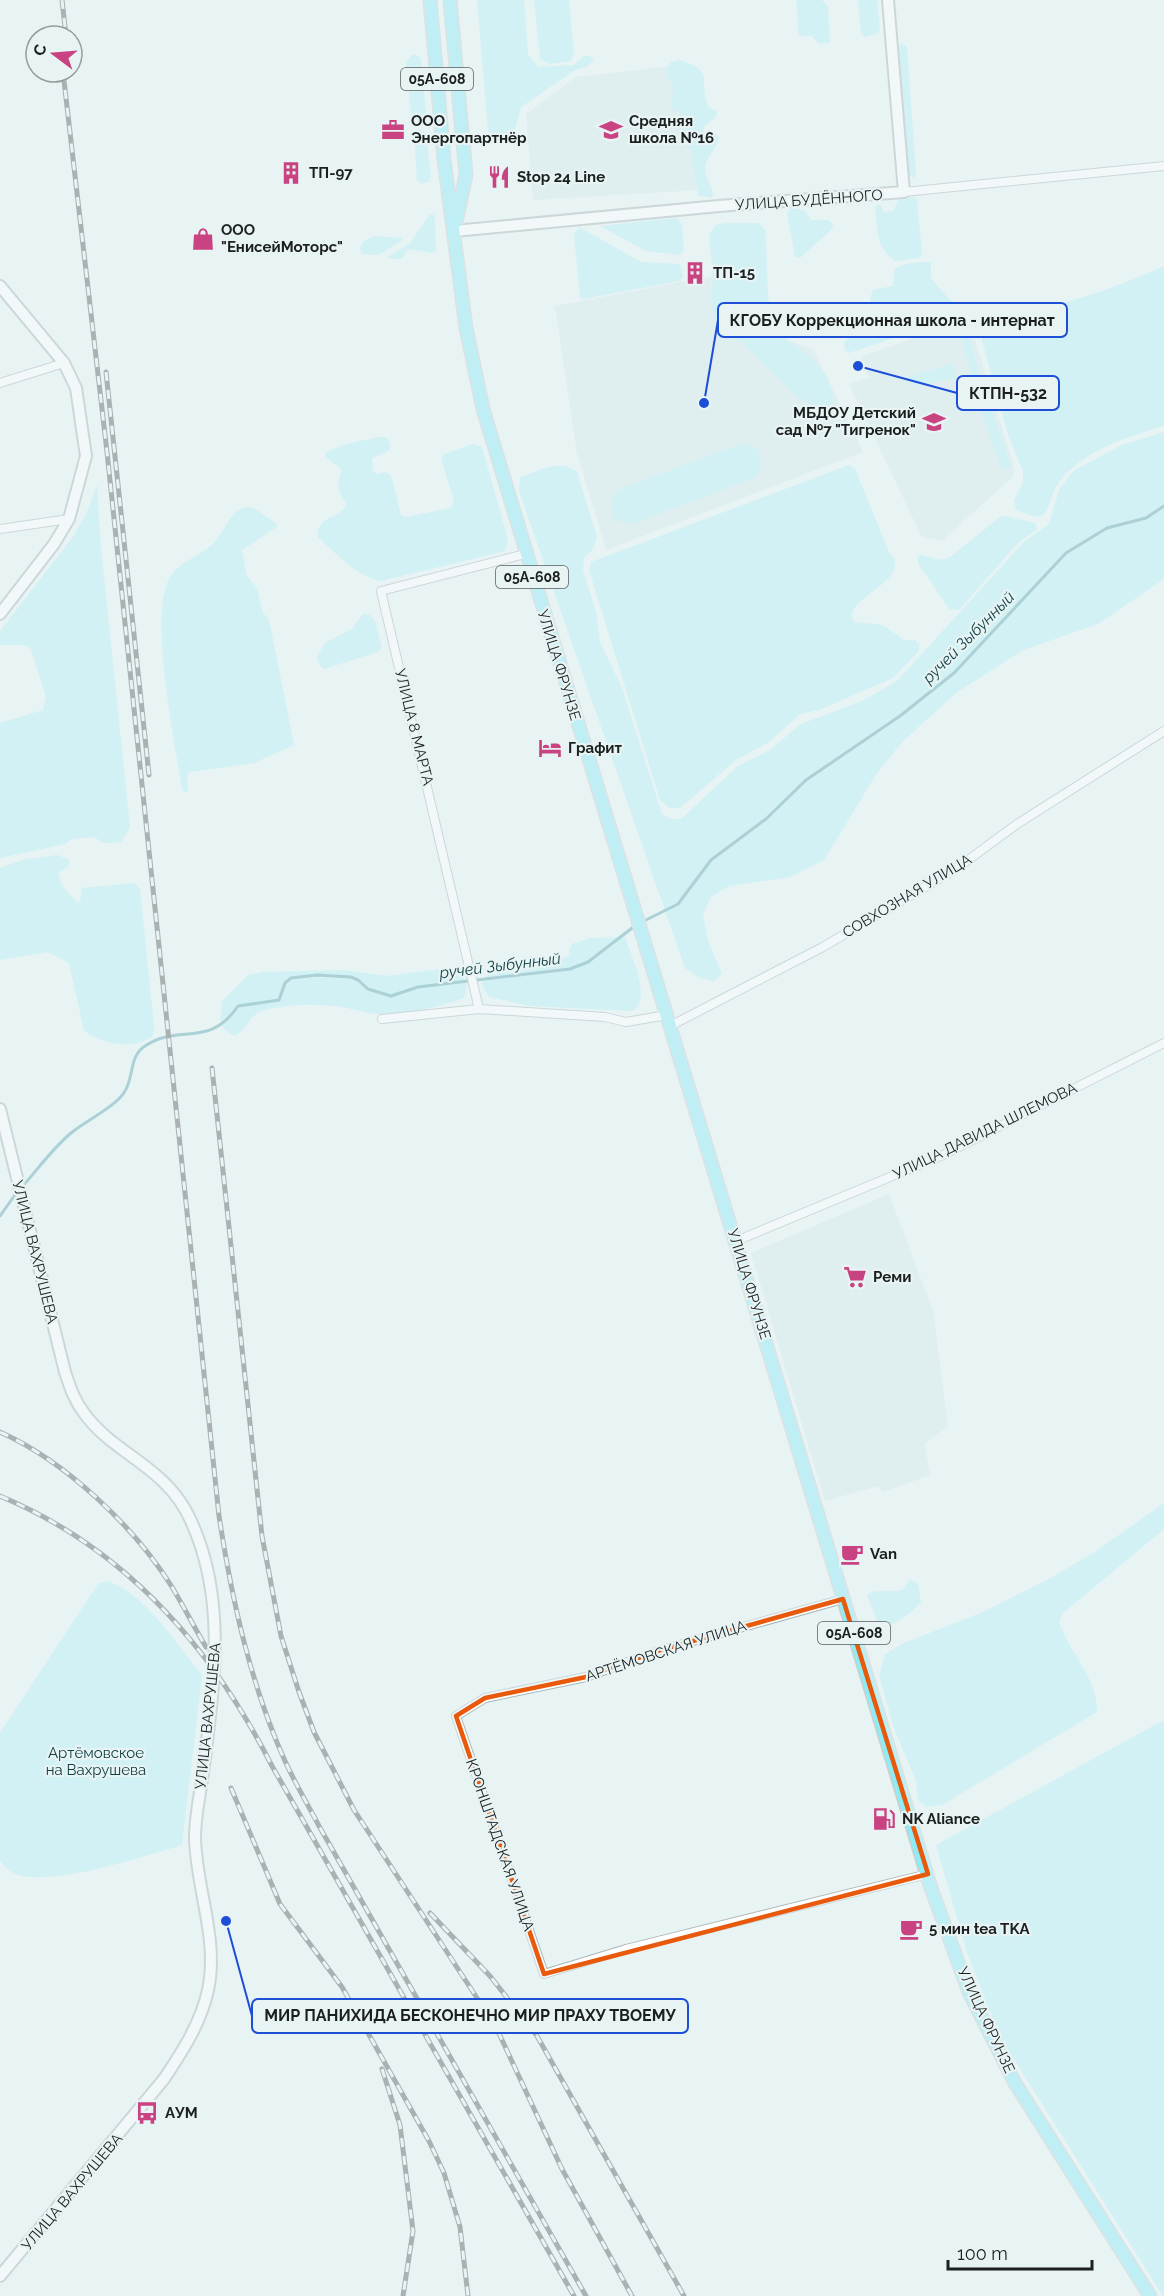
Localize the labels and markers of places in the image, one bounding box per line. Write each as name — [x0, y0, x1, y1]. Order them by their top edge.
place label: ООО Энергопартнёр — [411, 112, 527, 147]
place label: Средняя школа №16 — [629, 112, 714, 147]
office icon: ООО Энергопартнёр — [380, 117, 406, 143]
school or university icon: Средняя школа №16 — [598, 117, 624, 143]
building icon: ТП-97 — [278, 160, 304, 186]
place label: ТП-97 — [309, 164, 353, 182]
restaurant icon: Stop 24 Line — [486, 164, 512, 190]
place label: Stop 24 Line — [517, 168, 605, 186]
place label: ООО "ЕнисейМоторс" — [221, 221, 343, 256]
shop icon: ООО "ЕнисейМоторс" — [190, 226, 216, 252]
building icon: ТП-15 — [682, 260, 708, 286]
place label: ТП-15 — [713, 264, 755, 282]
callout: КГОБУ Коррекционная школа - интернат — [718, 303, 1067, 337]
callout: КТПН-532 — [957, 376, 1059, 410]
place label: МБДОУ Детский сад №7 "Тигренок" — [776, 404, 916, 439]
school or university icon: МБДОУ Детский сад №7 "Тигренок" — [921, 409, 947, 435]
hotel icon: Графит — [537, 735, 563, 761]
place label: Графит — [568, 739, 623, 757]
supermarket icon: Реми — [842, 1264, 868, 1290]
place label: Реми — [873, 1268, 911, 1286]
cafe icon: Van — [839, 1541, 865, 1567]
place label: Van — [870, 1545, 897, 1563]
fuel station icon: NK Aliance — [871, 1806, 897, 1832]
place label: NK Aliance — [902, 1810, 980, 1828]
cafe icon: 5 мин tea TKA — [898, 1916, 924, 1942]
place label: 5 мин tea TKA — [929, 1920, 1030, 1938]
callout: МИР ПАНИХИДА БЕСКОНЕЧНО МИР ПРАХУ ТВОЕМУ — [252, 1999, 688, 2033]
bus stop icon: АУМ — [134, 2100, 160, 2126]
place label: АУМ — [165, 2104, 198, 2122]

